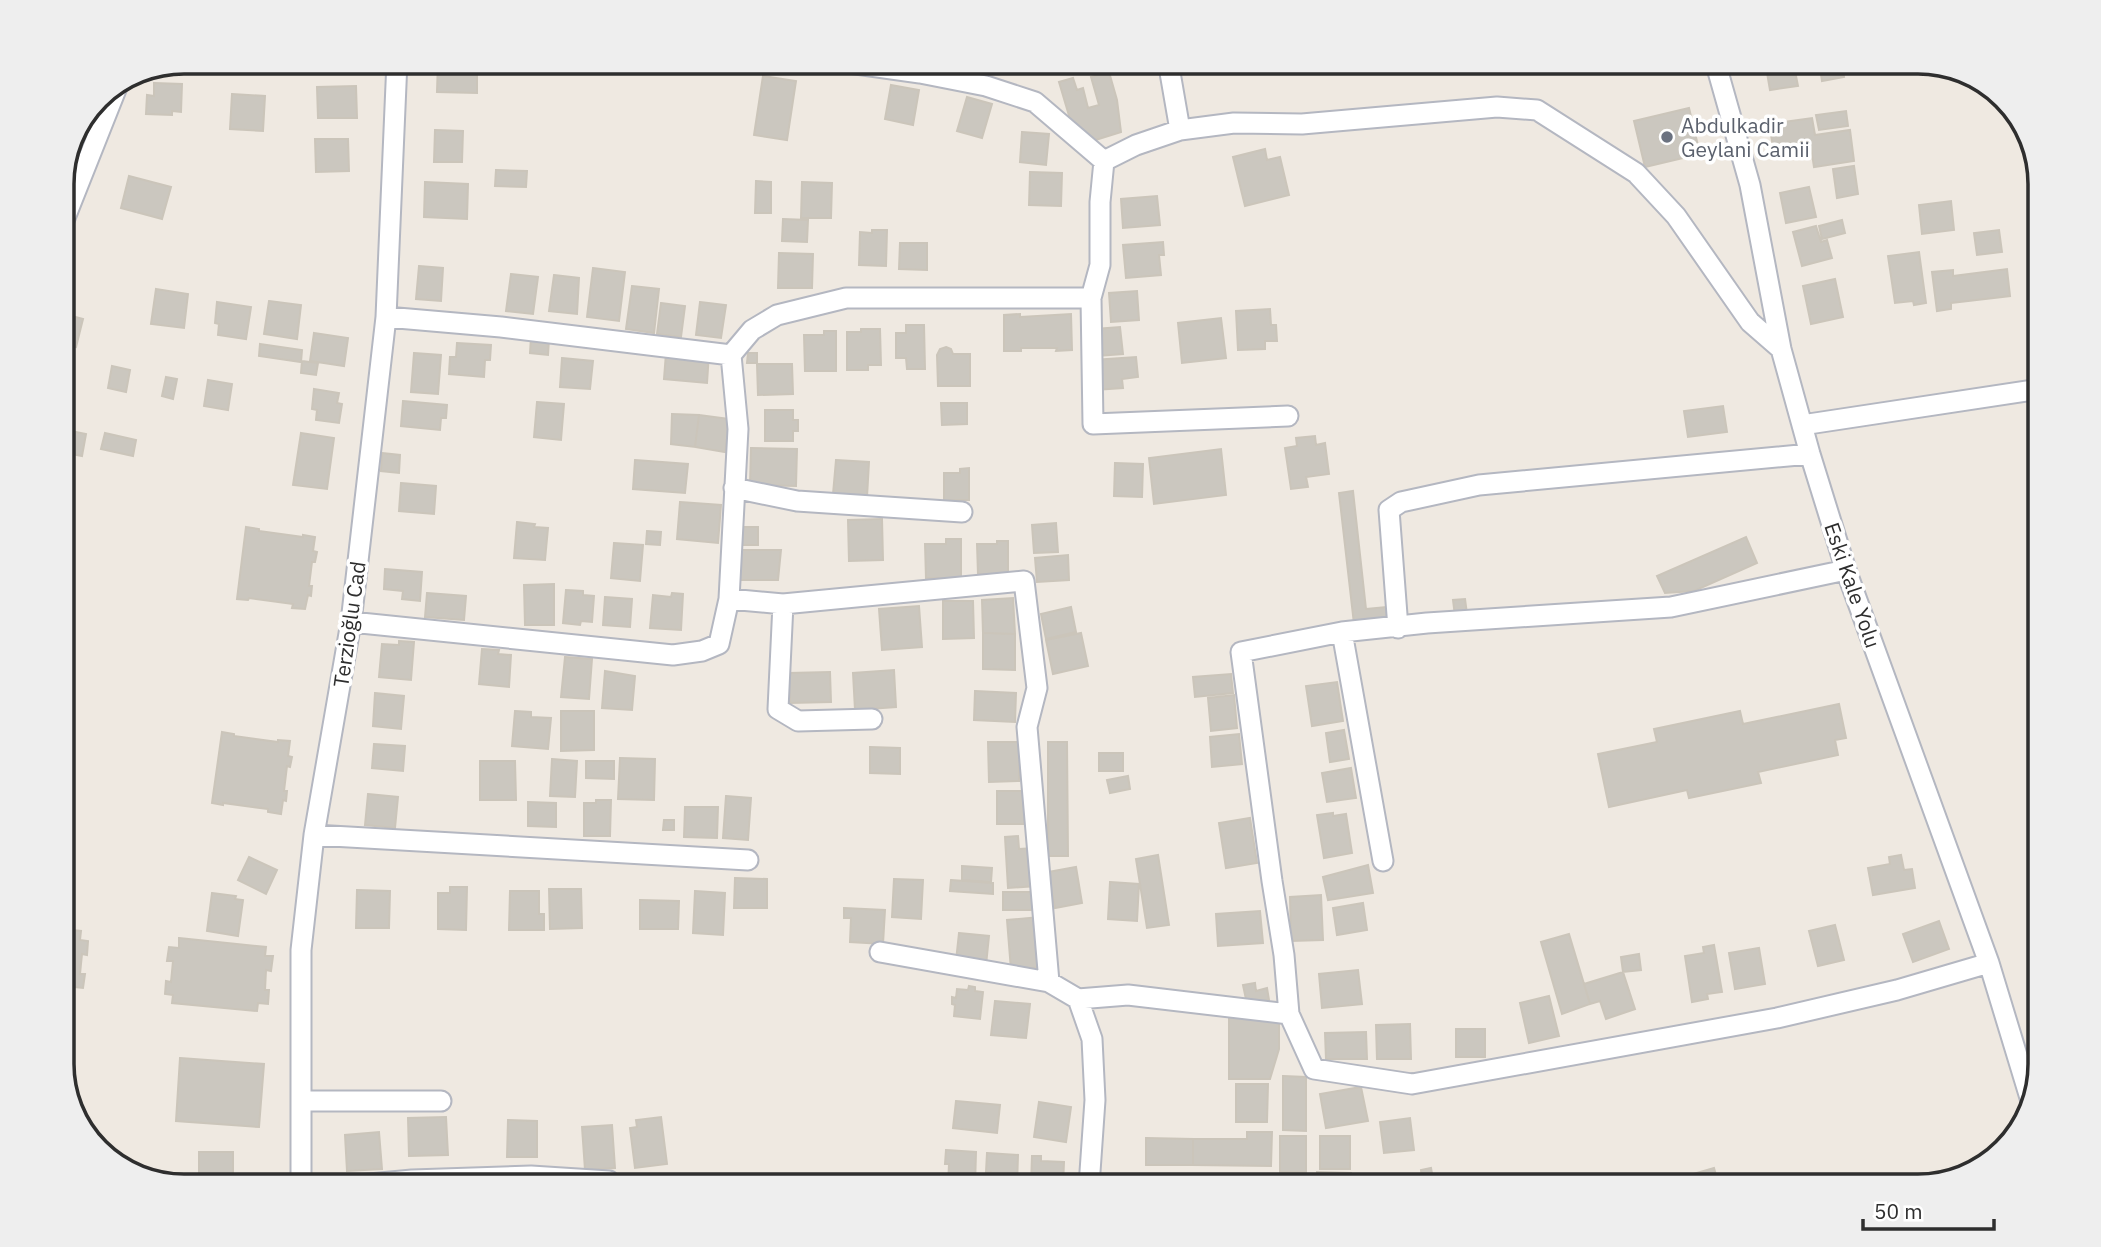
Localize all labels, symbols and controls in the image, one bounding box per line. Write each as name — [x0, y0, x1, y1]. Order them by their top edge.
place label: Abdulkadir Geylani Camii — [1681, 111, 1810, 163]
marker: Abdulkadir Geylani Camii — [1659, 129, 1675, 145]
street label: Eski Kale Yolu — [1818, 519, 1888, 651]
street label: Terzioğlu Cad — [326, 559, 372, 689]
scale bar — [1863, 1188, 1994, 1232]
text: 50 m — [1874, 1197, 1923, 1225]

